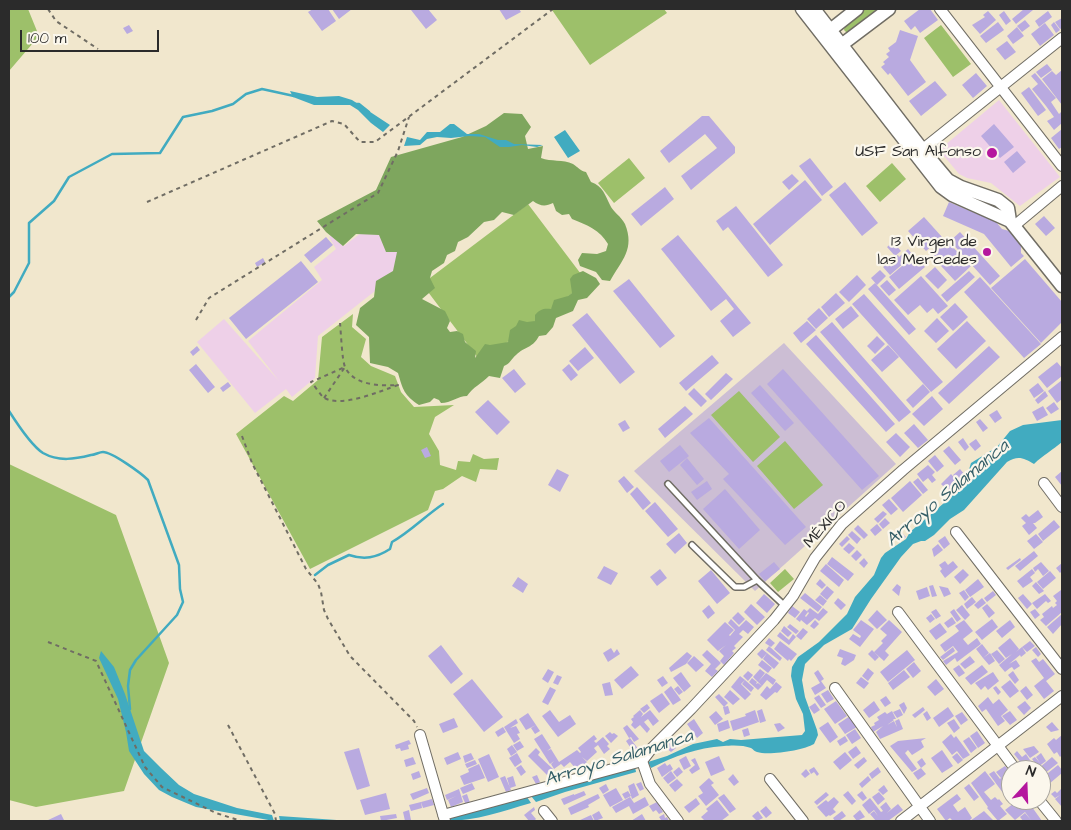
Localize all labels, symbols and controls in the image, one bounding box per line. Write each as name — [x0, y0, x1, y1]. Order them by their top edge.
scale bar — [22, 20, 161, 52]
text: 100 m — [28, 28, 67, 49]
place label: USF San Alfonso — [855, 143, 981, 163]
marker: USF San Alfonso — [985, 146, 999, 160]
place label: 13 Virgen de las Mercedes — [878, 233, 977, 271]
marker: 13 Virgen de las Mercedes — [981, 246, 993, 258]
water label: Arroyo Salamanca — [882, 436, 1014, 552]
street label: MÉXICO — [800, 497, 852, 553]
water label: Arroyo Salamanca — [542, 726, 696, 792]
north arrow — [1001, 760, 1051, 810]
text: N — [1023, 761, 1038, 783]

